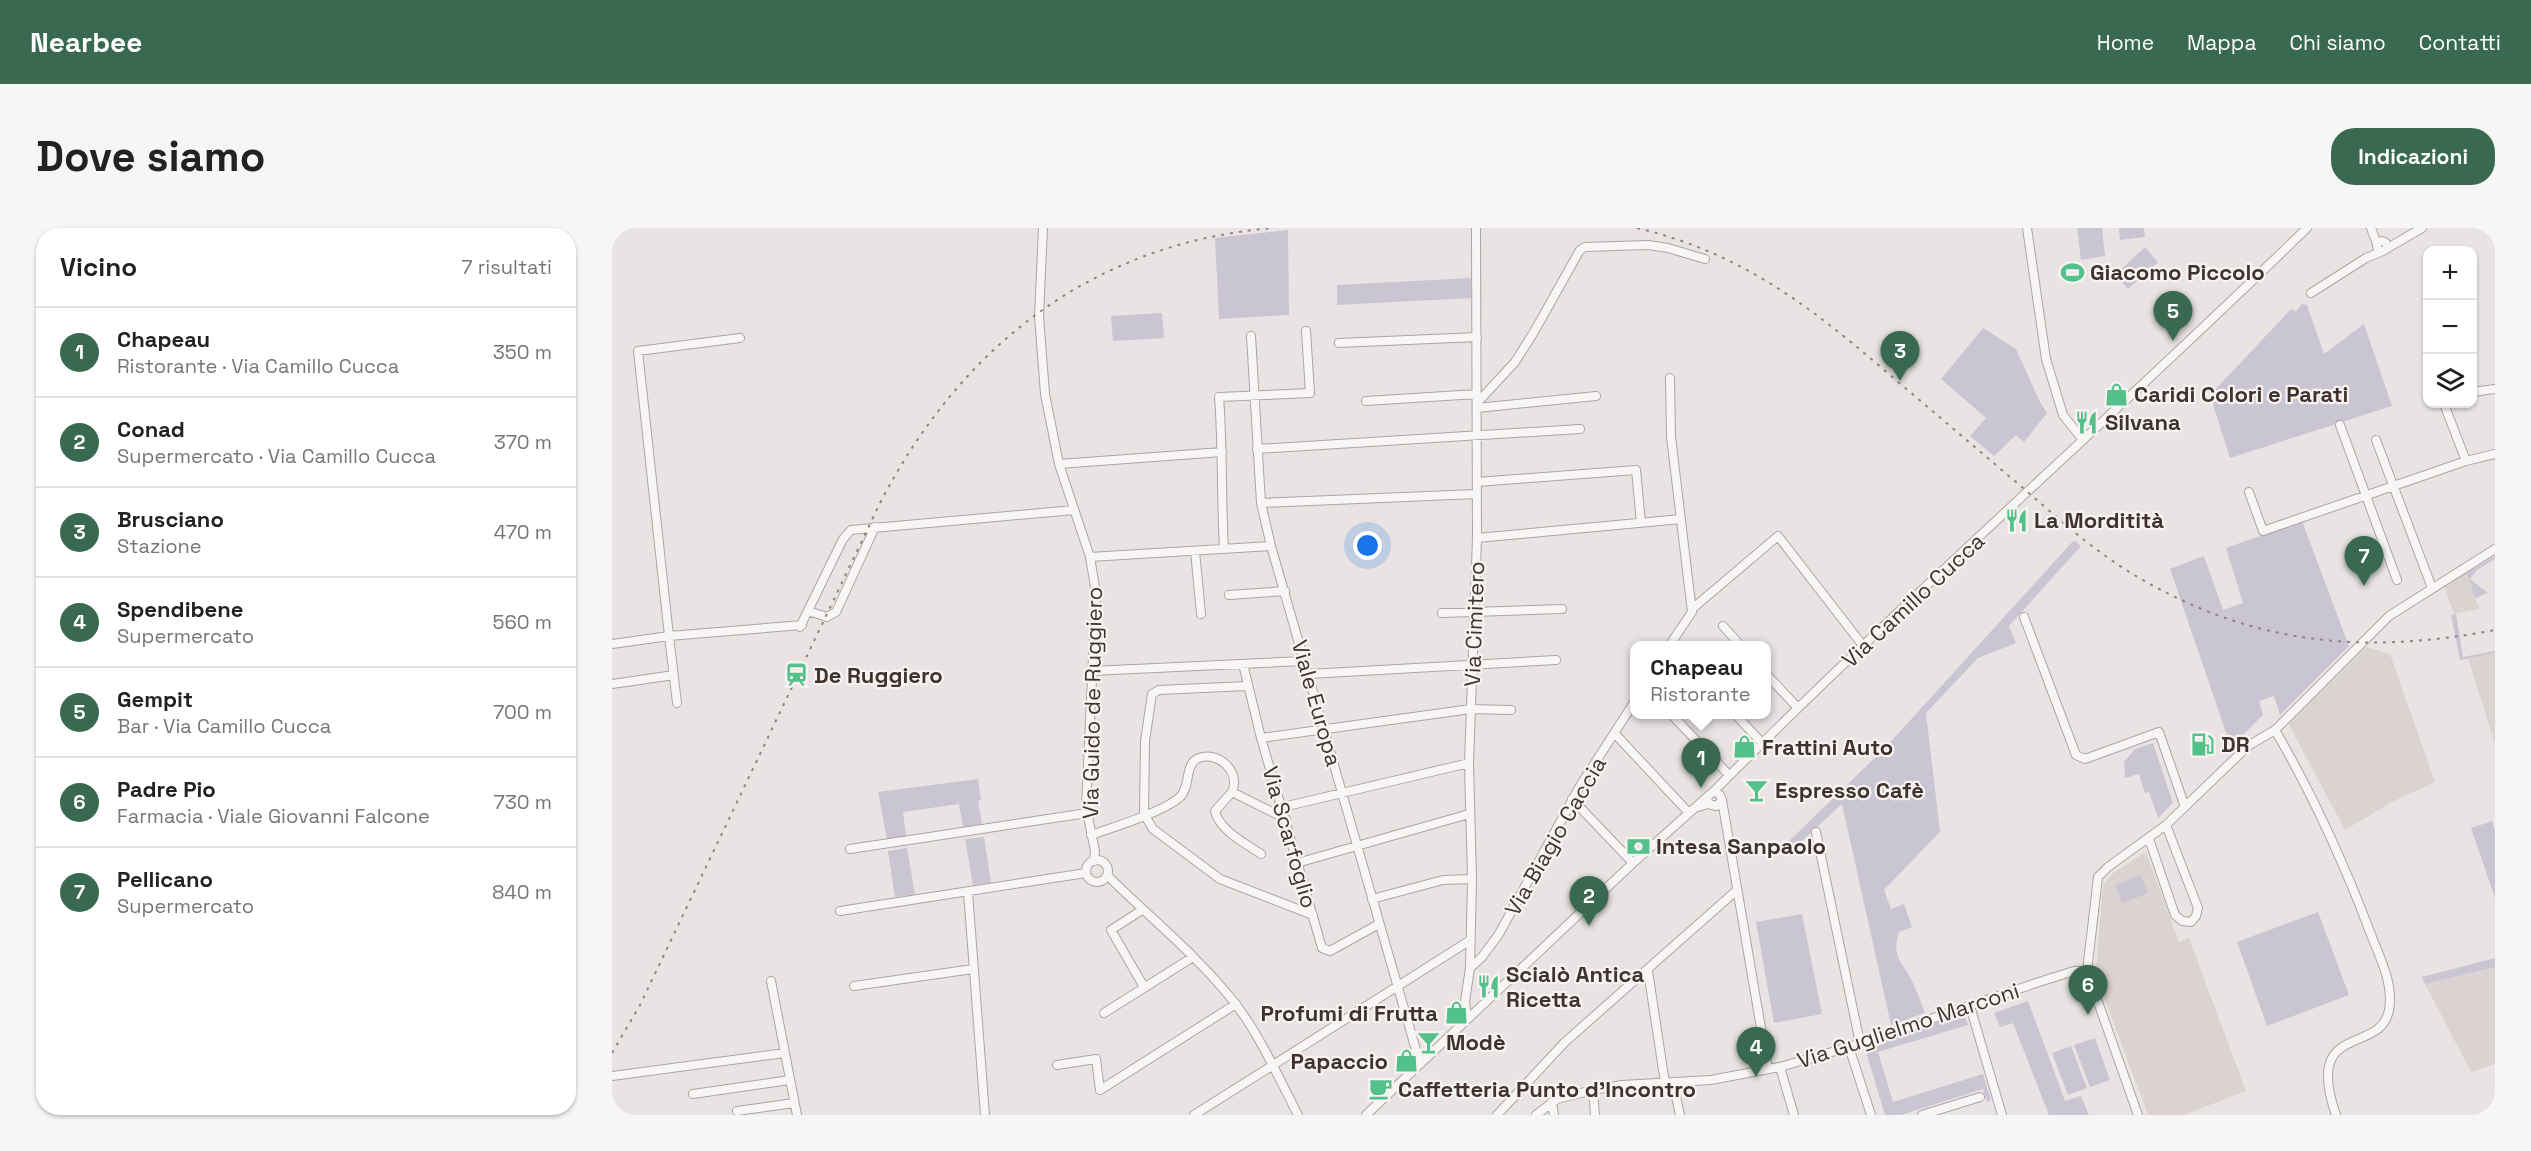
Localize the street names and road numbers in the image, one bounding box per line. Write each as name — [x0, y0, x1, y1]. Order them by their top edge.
street label: Via Camillo Cucca — [1836, 526, 1990, 673]
street label: Via Cimitero — [1458, 561, 1490, 687]
street label: Via Guido de Ruggiero — [1076, 587, 1108, 819]
street label: Viale Europa — [1286, 637, 1348, 770]
street label: Via Biagio Caccia — [1498, 751, 1612, 921]
street label: Via Scarfoglio — [1256, 763, 1324, 911]
street label: Via Guglielmo Marconi — [1793, 976, 2023, 1074]

